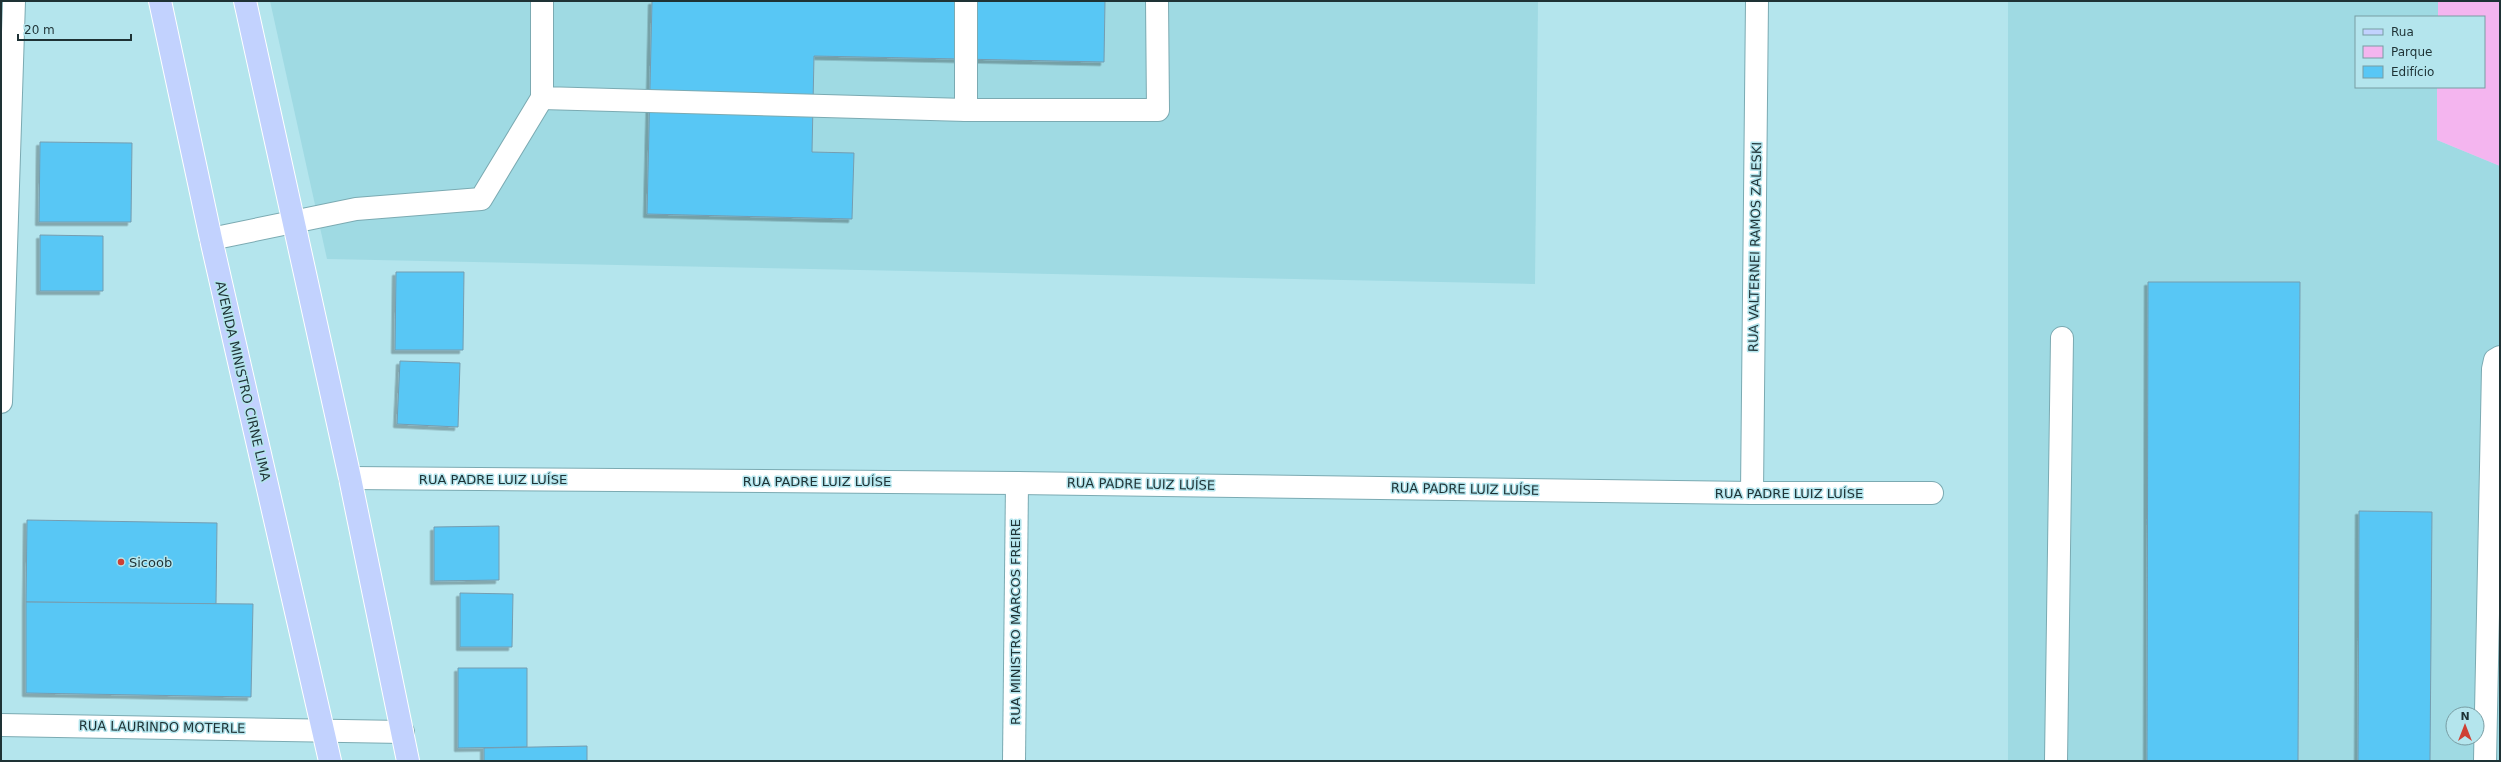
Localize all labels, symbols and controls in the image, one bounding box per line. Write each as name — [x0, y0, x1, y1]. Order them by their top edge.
scale bar — [18, 16, 131, 42]
legend — [2355, 16, 2485, 88]
text: 20 m — [24, 23, 55, 37]
text: Rua — [2391, 25, 2414, 39]
text: Parque — [2391, 45, 2432, 59]
text: Edifício — [2391, 65, 2434, 79]
street label: RUA VALTERNEI RAMOS ZALESKI — [1746, 142, 1764, 352]
street label: AVENIDA MINISTRO CIRNE LIMA — [213, 279, 273, 483]
street label: RUA PADRE LUIZ LUÍSE — [419, 472, 567, 487]
street label: RUA PADRE LUIZ LUÍSE — [743, 474, 891, 489]
street label: RUA PADRE LUIZ LUÍSE — [1067, 475, 1215, 493]
street label: RUA PADRE LUIZ LUÍSE — [1391, 480, 1539, 498]
street label: RUA PADRE LUIZ LUÍSE — [1715, 486, 1863, 501]
street label: RUA MINISTRO MARCOS FREIRE — [1008, 519, 1023, 725]
place label: Sicoob — [129, 555, 172, 570]
marker: Sicoob — [116, 557, 126, 567]
north arrow — [2445, 706, 2485, 746]
text: N — [2460, 710, 2470, 723]
street label: RUA LAURINDO MOTERLE — [79, 718, 245, 736]

